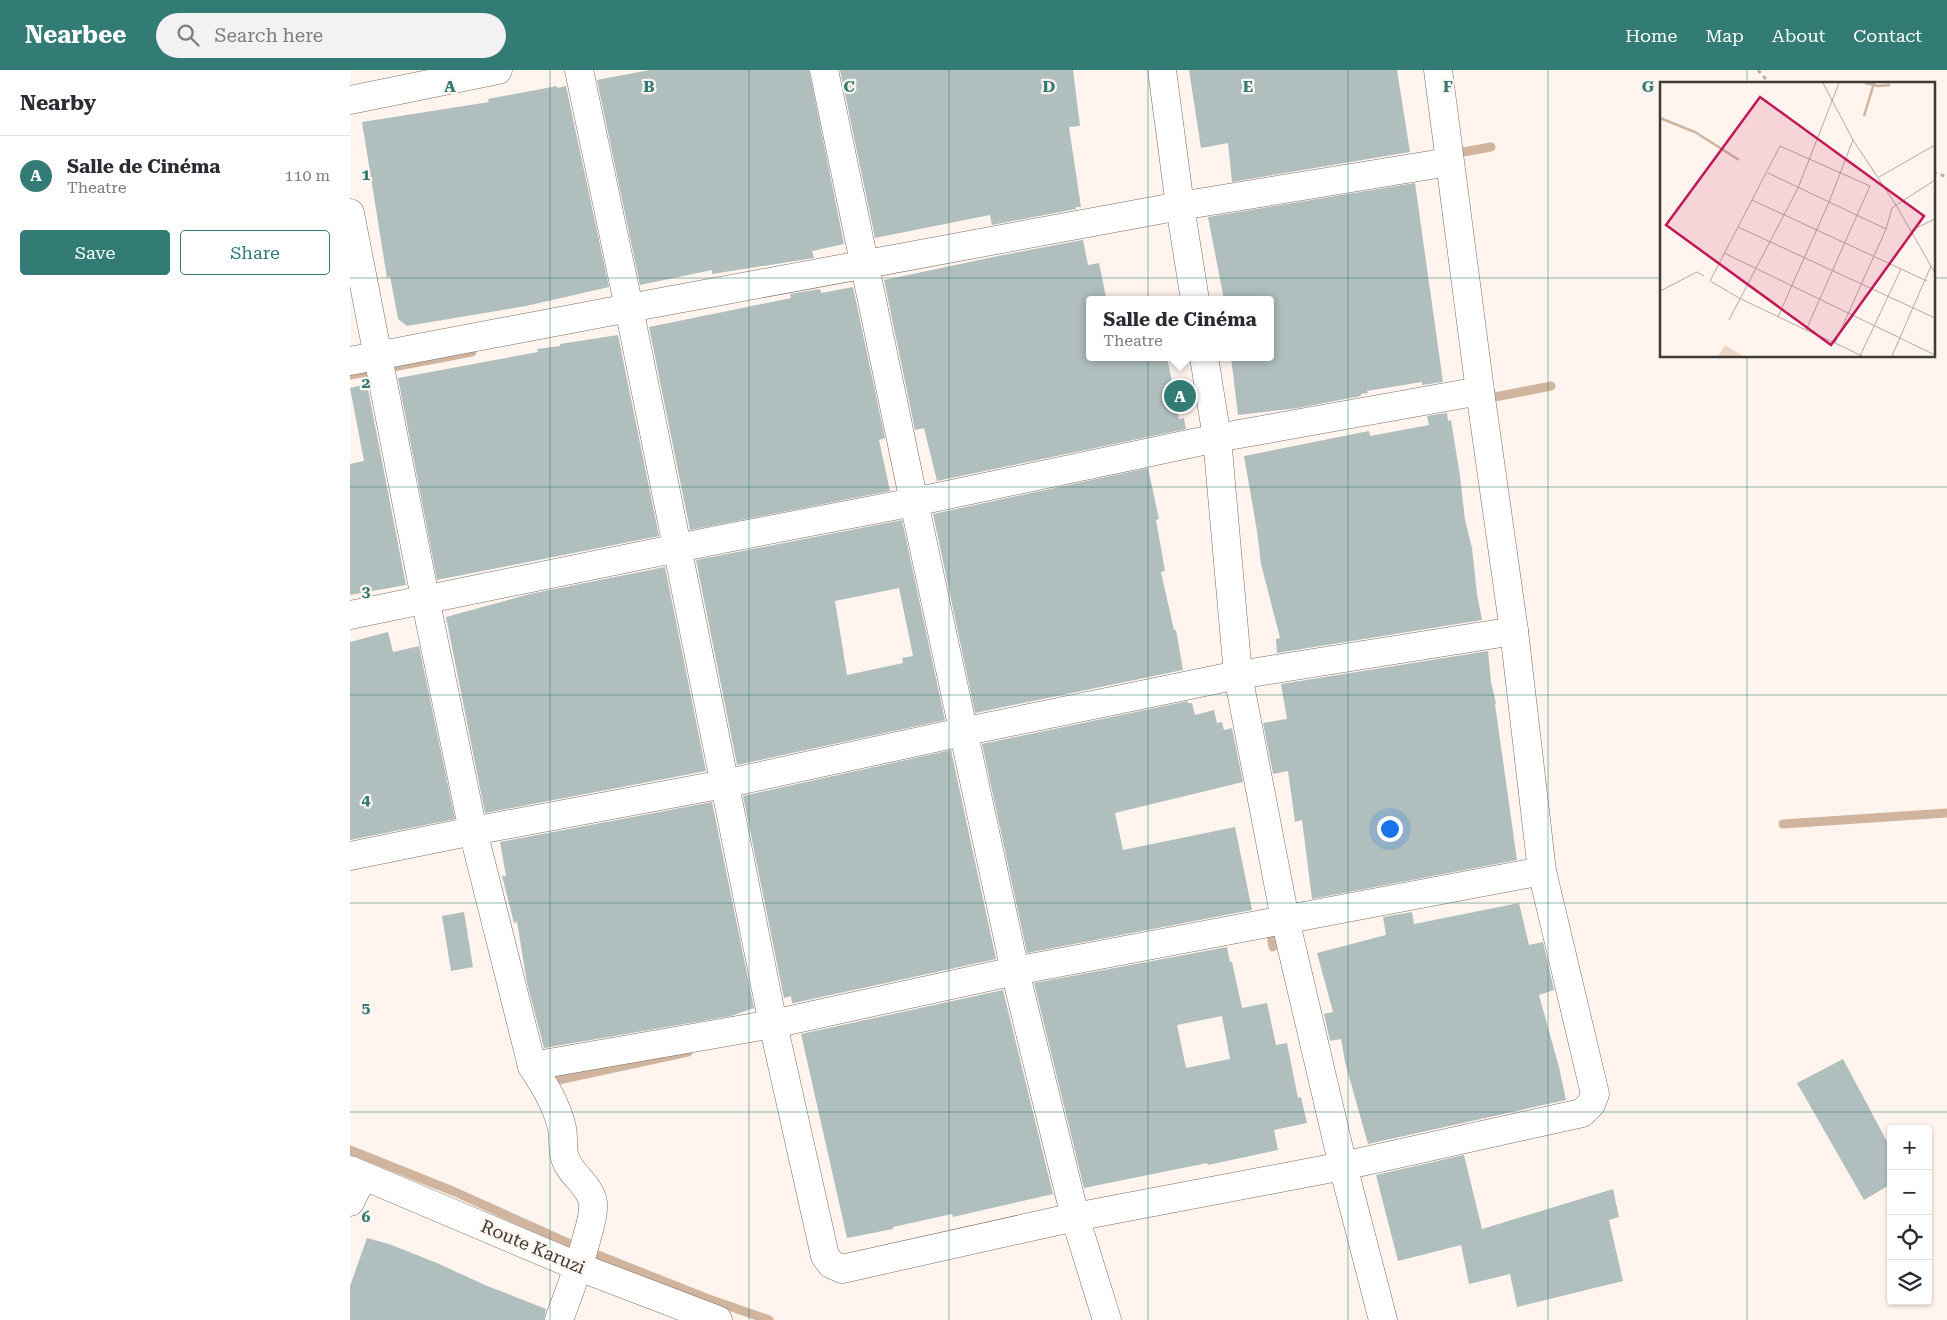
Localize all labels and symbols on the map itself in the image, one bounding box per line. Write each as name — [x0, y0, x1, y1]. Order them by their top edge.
text: A — [444, 77, 456, 96]
text: B — [643, 77, 655, 96]
text: C — [843, 77, 855, 96]
text: D — [1043, 77, 1056, 96]
text: E — [1243, 77, 1253, 96]
text: F — [1443, 77, 1453, 96]
text: G — [1642, 77, 1655, 96]
inset map — [1660, 82, 1934, 358]
text: 1 — [362, 165, 371, 184]
text: 2 — [362, 373, 371, 392]
pin: A — [1164, 377, 1196, 415]
text: 3 — [362, 582, 371, 601]
text: 4 — [362, 790, 371, 809]
your location — [1377, 816, 1403, 842]
text: 5 — [362, 998, 371, 1017]
text: 6 — [362, 1207, 371, 1226]
street label: Route Karuzi — [478, 1215, 589, 1278]

